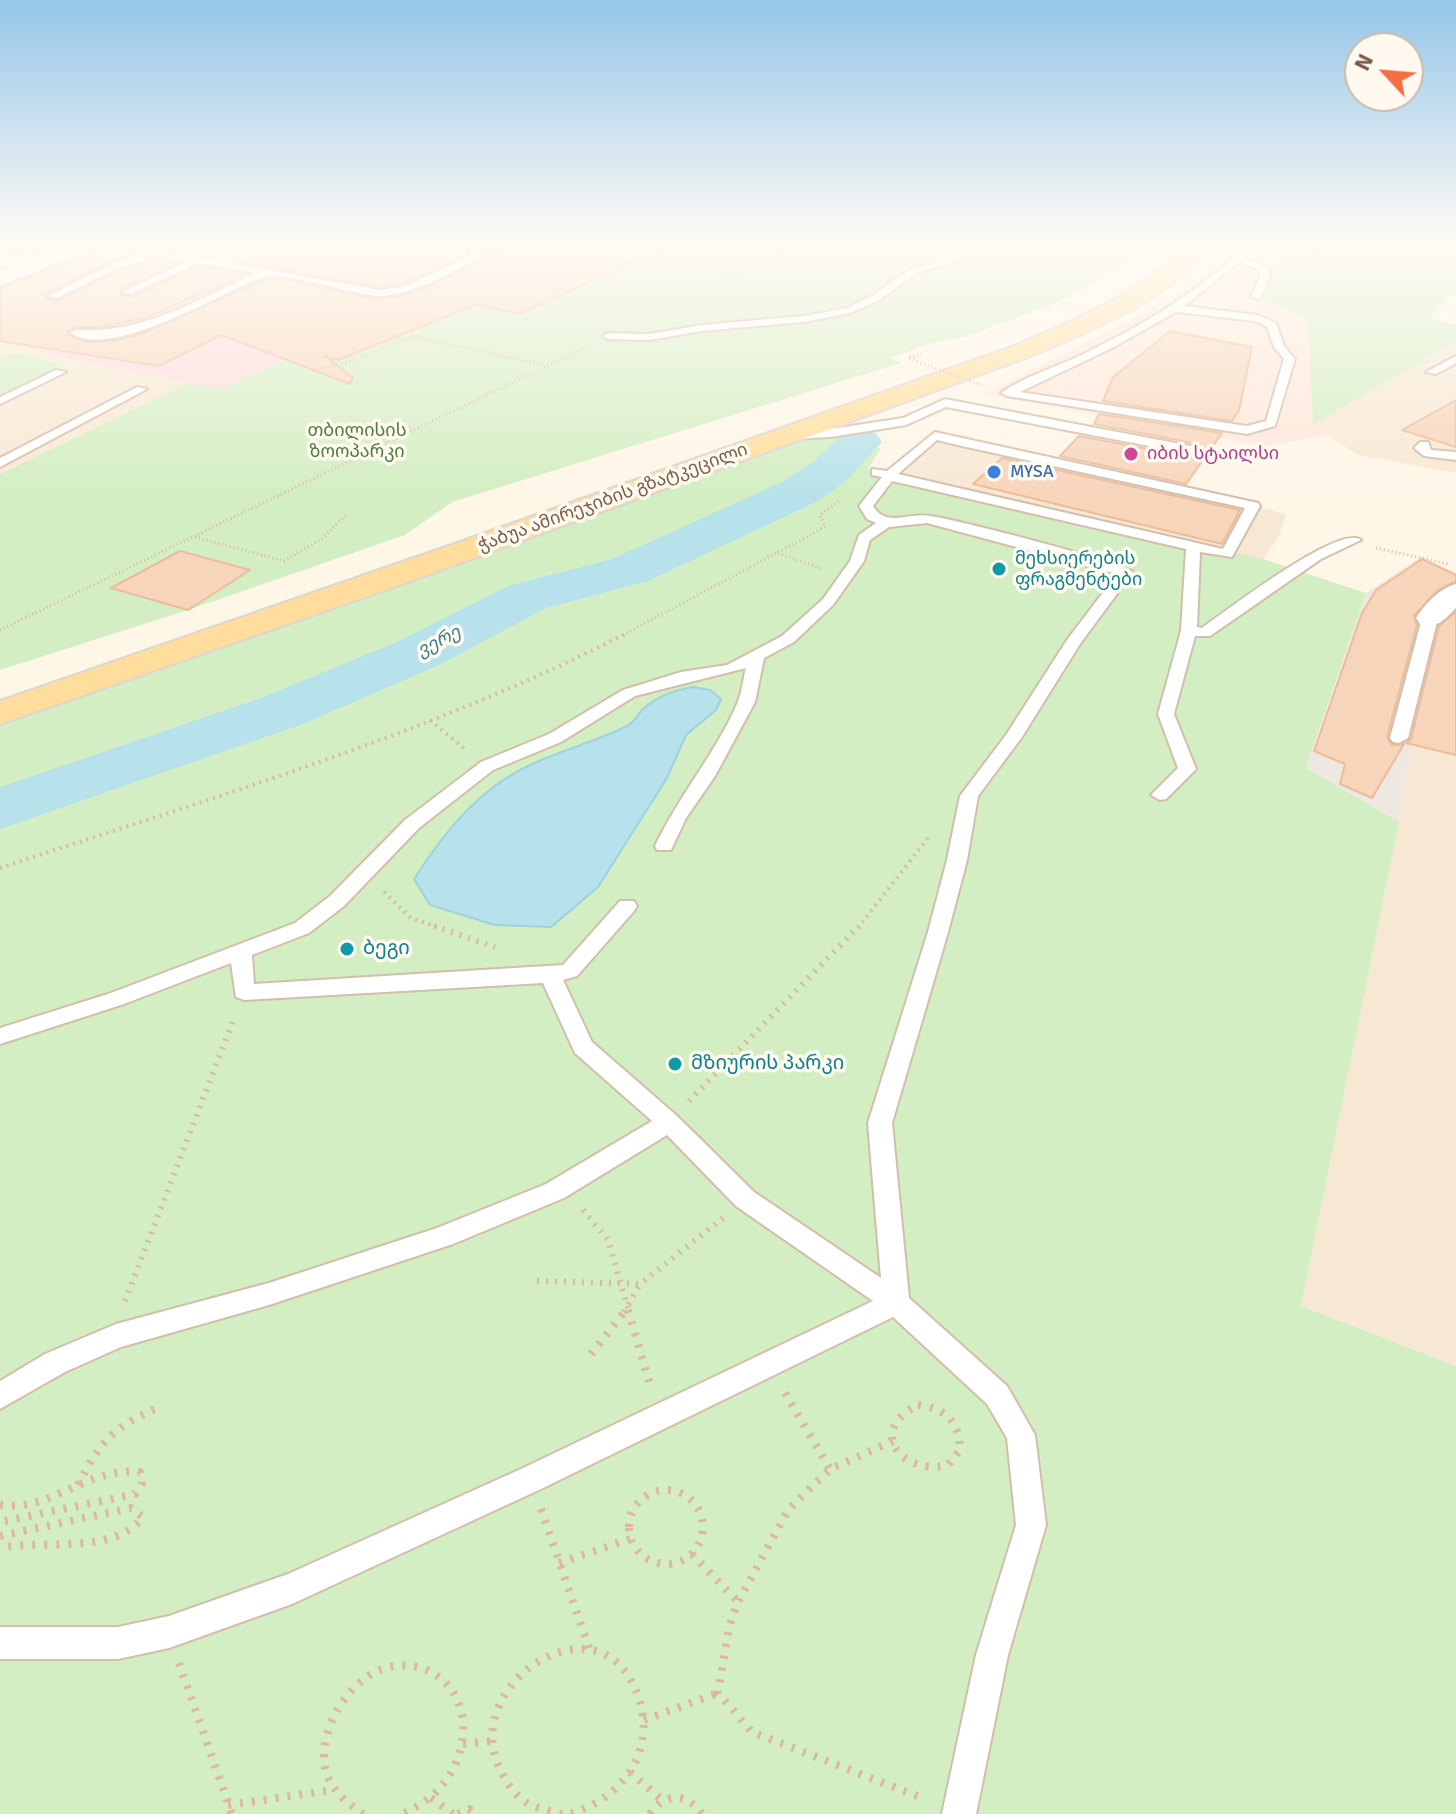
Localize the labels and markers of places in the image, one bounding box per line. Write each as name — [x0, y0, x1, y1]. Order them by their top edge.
place label: იბის სტაილსი — [1147, 443, 1279, 465]
marker: იბის სტაილსი — [1122, 445, 1140, 463]
place label: MYSA — [1010, 461, 1054, 483]
marker: MYSA — [985, 463, 1003, 481]
place label: მეხსიერების ფრაგმენტები — [1015, 548, 1142, 590]
marker: მეხსიერების ფრაგმენტები — [990, 560, 1008, 578]
place label: ბეგი — [363, 937, 410, 961]
marker: ბეგი — [338, 940, 356, 958]
place label: მზიურის პარკი — [691, 1052, 844, 1076]
marker: მზიურის პარკი — [666, 1055, 684, 1073]

